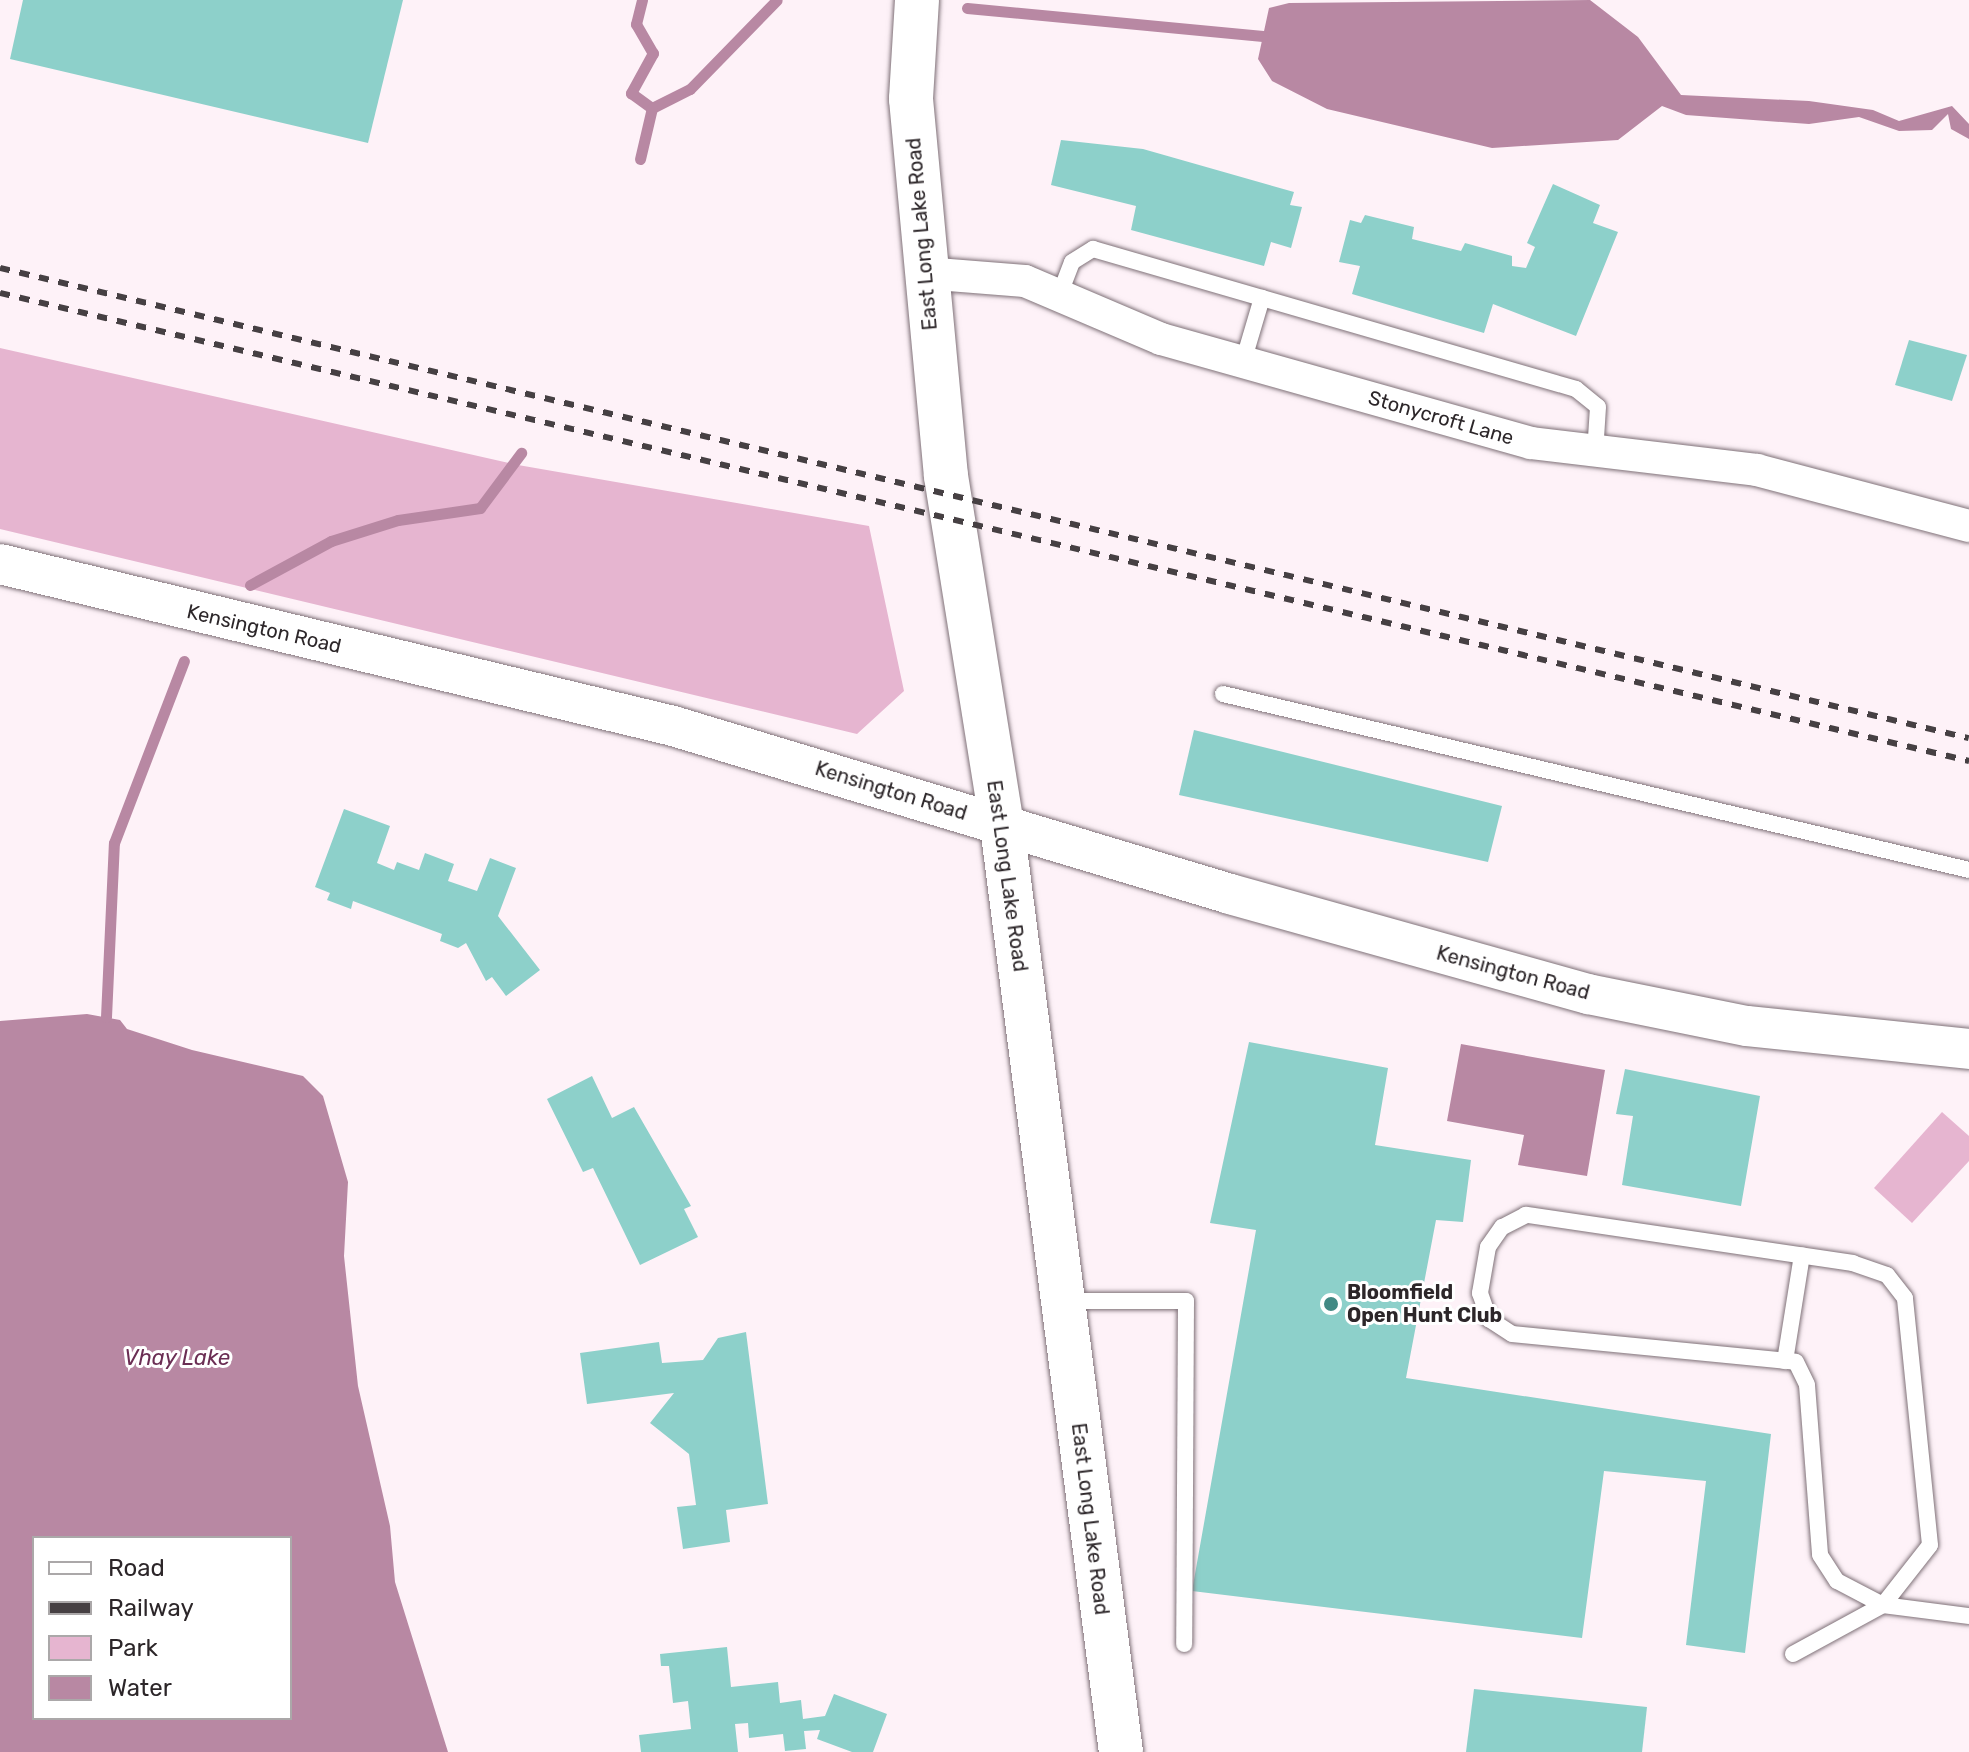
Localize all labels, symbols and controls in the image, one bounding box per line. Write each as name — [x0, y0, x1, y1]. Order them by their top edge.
street label: East Long Lake Road — [902, 137, 942, 331]
street label: Stonycroft Lane — [1366, 386, 1516, 450]
street label: Kensington Road — [185, 600, 343, 658]
street label: Kensington Road — [812, 756, 970, 826]
street label: East Long Lake Road — [982, 779, 1032, 973]
street label: Kensington Road — [1434, 941, 1592, 1005]
place label: Bloomfield Open Hunt Club — [1347, 1280, 1502, 1327]
marker: Bloomfield Open Hunt Club — [1322, 1295, 1340, 1313]
water label: Vhay Lake — [124, 1345, 230, 1371]
street label: East Long Lake Road — [1066, 1422, 1114, 1616]
legend — [32, 1536, 292, 1720]
text: Road — [108, 1554, 165, 1582]
text: Railway — [108, 1594, 194, 1622]
text: Park — [108, 1634, 158, 1662]
text: Water — [108, 1674, 172, 1702]

